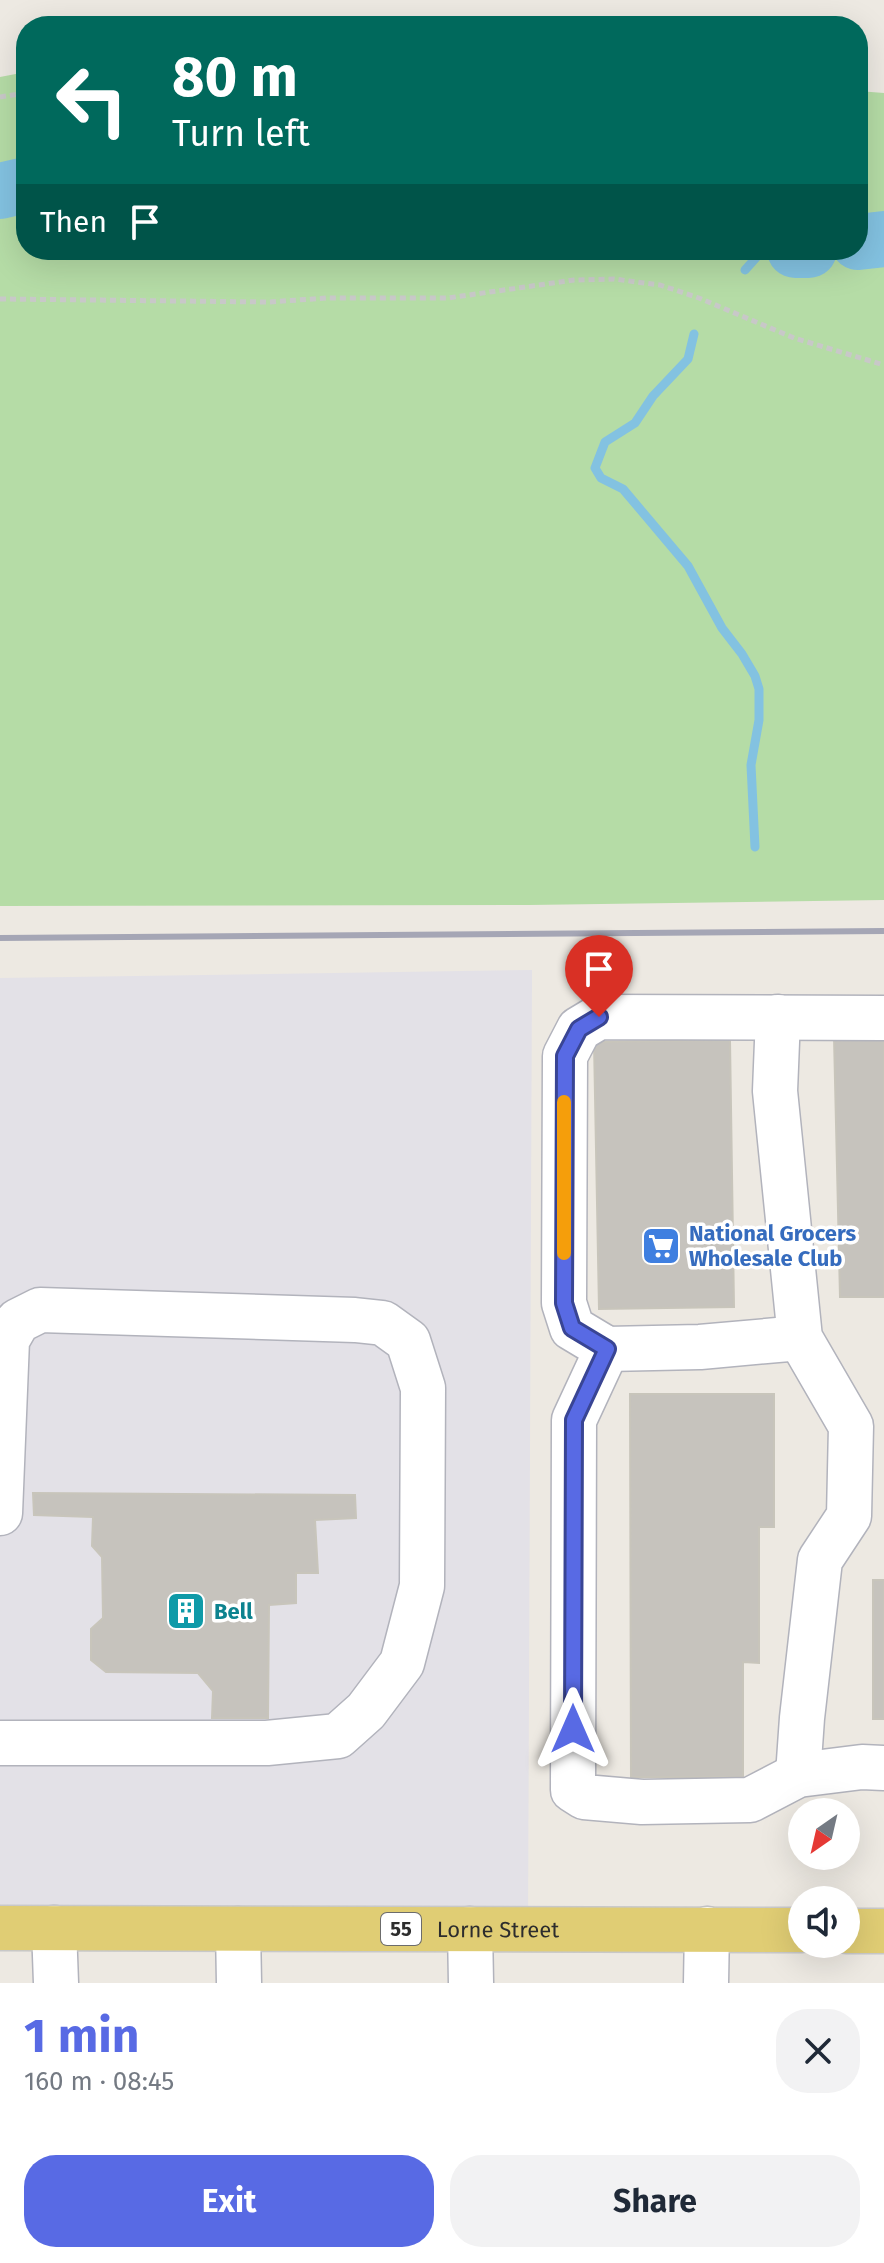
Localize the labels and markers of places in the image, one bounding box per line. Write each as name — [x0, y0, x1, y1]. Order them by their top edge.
pin — [565, 935, 633, 1017]
place label: National Grocers Wholesale Club — [689, 1220, 856, 1272]
supermarket icon: National Grocers Wholesale Club — [640, 1225, 682, 1267]
building icon: Bell — [165, 1590, 207, 1632]
place label: Bell — [214, 1598, 253, 1625]

